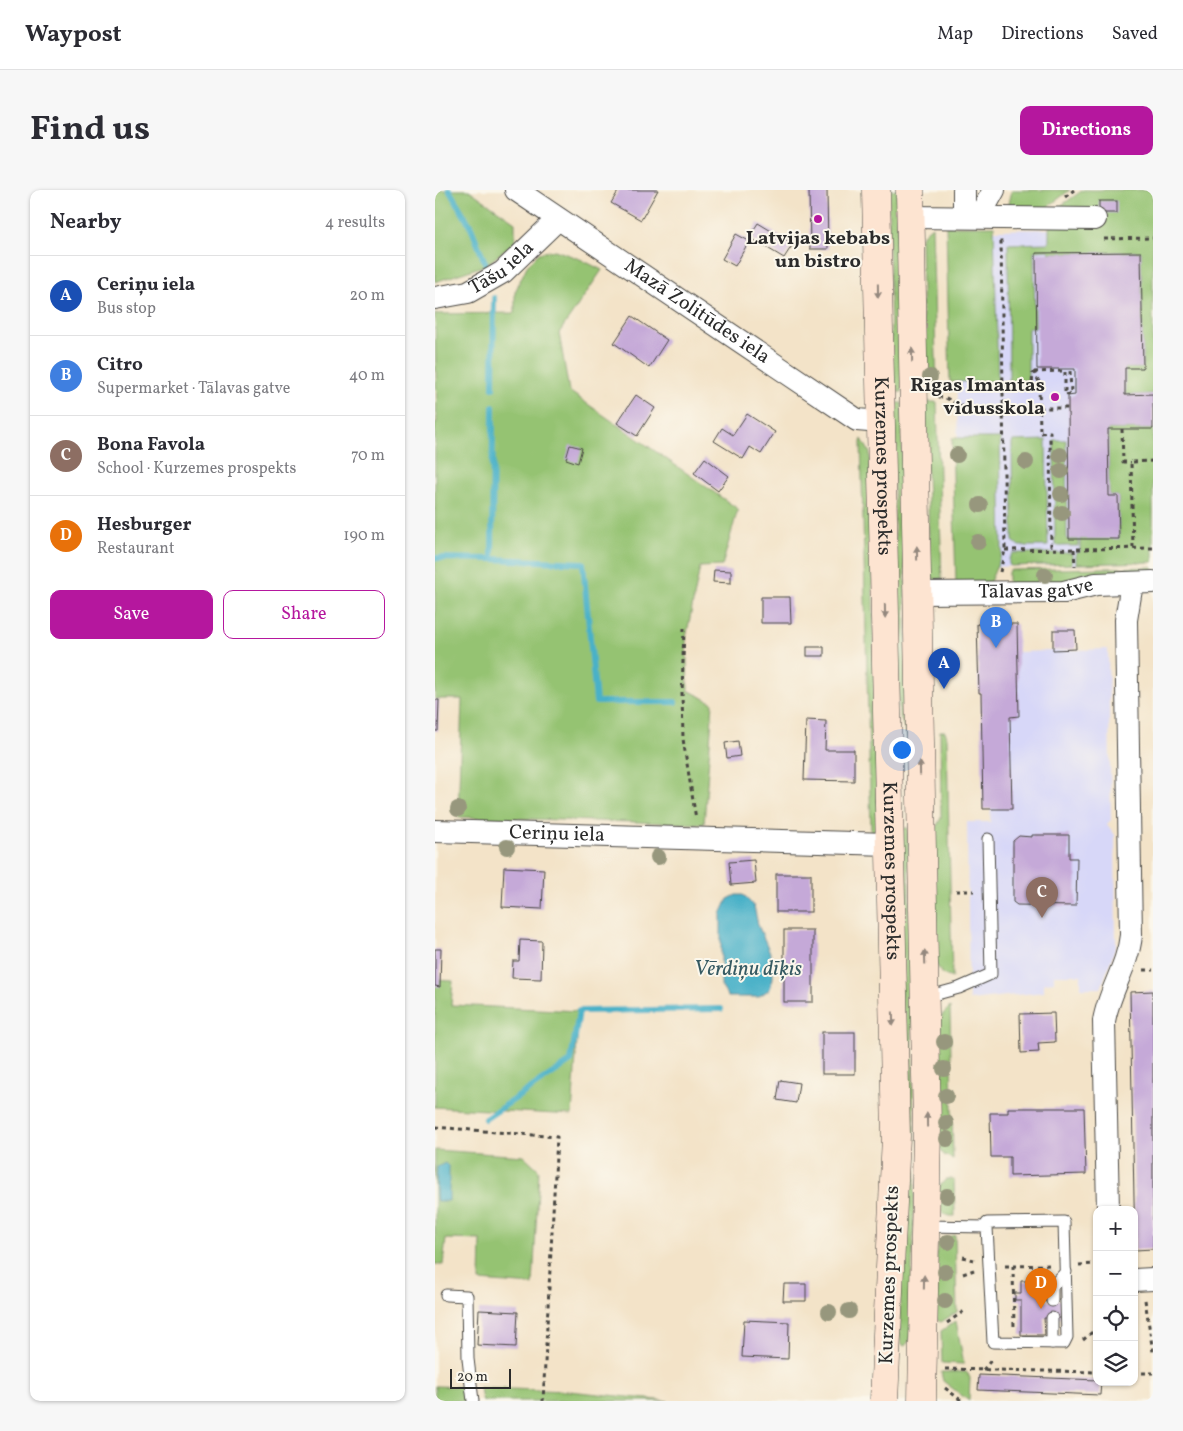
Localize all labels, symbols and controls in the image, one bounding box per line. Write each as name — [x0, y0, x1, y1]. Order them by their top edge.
text: Waypost — [25, 18, 122, 52]
text: Map — [937, 22, 973, 47]
text: Directions — [1001, 22, 1084, 47]
text: Saved — [1112, 22, 1158, 47]
text: Find us — [30, 106, 150, 154]
button: Directions — [1020, 106, 1153, 155]
text: Nearby — [50, 208, 121, 237]
text: 4 results — [325, 212, 385, 234]
marker: Latvijas kebabs un bistro — [812, 213, 824, 225]
place label: Latvijas kebabs un bistro — [746, 225, 890, 276]
street label: Tāšu iela — [464, 235, 541, 302]
street label: Mazā Zolitūdes iela — [618, 253, 775, 371]
text: Ceriņu iela — [97, 272, 195, 298]
one-way arrow — [875, 283, 883, 299]
text: A — [60, 285, 72, 307]
text: 20 m — [350, 285, 385, 307]
text: Bus stop — [97, 298, 156, 320]
one-way arrow — [908, 347, 916, 363]
text: Citro — [97, 352, 143, 378]
text: B — [61, 365, 71, 387]
text: 40 m — [349, 365, 385, 387]
place label: Rīgas Imantas vidusskola — [910, 372, 1045, 423]
street label: Kurzemes prospekts — [866, 376, 898, 556]
text: Supermarket · Tālavas gatve — [97, 378, 290, 400]
marker: Rīgas Imantas vidusskola — [1049, 391, 1061, 403]
text: Bona Favola — [97, 432, 205, 458]
text: C — [61, 445, 71, 467]
text: 70 m — [351, 445, 385, 467]
text: School · Kurzemes prospekts — [97, 458, 296, 480]
text: Hesburger — [97, 512, 191, 538]
text: D — [60, 525, 72, 547]
text: 190 m — [343, 525, 385, 547]
text: Restaurant — [97, 538, 175, 560]
one-way arrow — [913, 544, 921, 560]
street label: Tālavas gatve — [978, 571, 1096, 607]
button: Save — [50, 590, 213, 639]
button: Share — [223, 590, 385, 639]
one-way arrow — [881, 603, 889, 619]
pin: B — [980, 607, 1012, 648]
pin: A — [928, 648, 960, 689]
your location — [889, 737, 915, 763]
one-way arrow — [916, 759, 924, 775]
street label: Kurzemes prospekts — [875, 781, 906, 961]
street label: Ceriņu iela — [509, 819, 605, 850]
pin: C — [1026, 877, 1058, 918]
one-way arrow — [920, 949, 928, 965]
water label: Vērdiņu dīķis — [694, 955, 802, 984]
one-way arrow — [890, 1011, 898, 1027]
one-way arrow — [923, 1111, 931, 1127]
street label: Kurzemes prospekts — [873, 1185, 907, 1365]
map controls — [1093, 1206, 1138, 1386]
button: + — [1093, 1206, 1138, 1251]
button: − — [1093, 1251, 1138, 1296]
pin: D — [1025, 1268, 1057, 1309]
one-way arrow — [920, 1274, 928, 1290]
button: locate — [1093, 1296, 1138, 1341]
button: layers — [1093, 1341, 1138, 1386]
scale bar — [450, 1366, 511, 1389]
text: 20 m — [457, 1368, 488, 1387]

